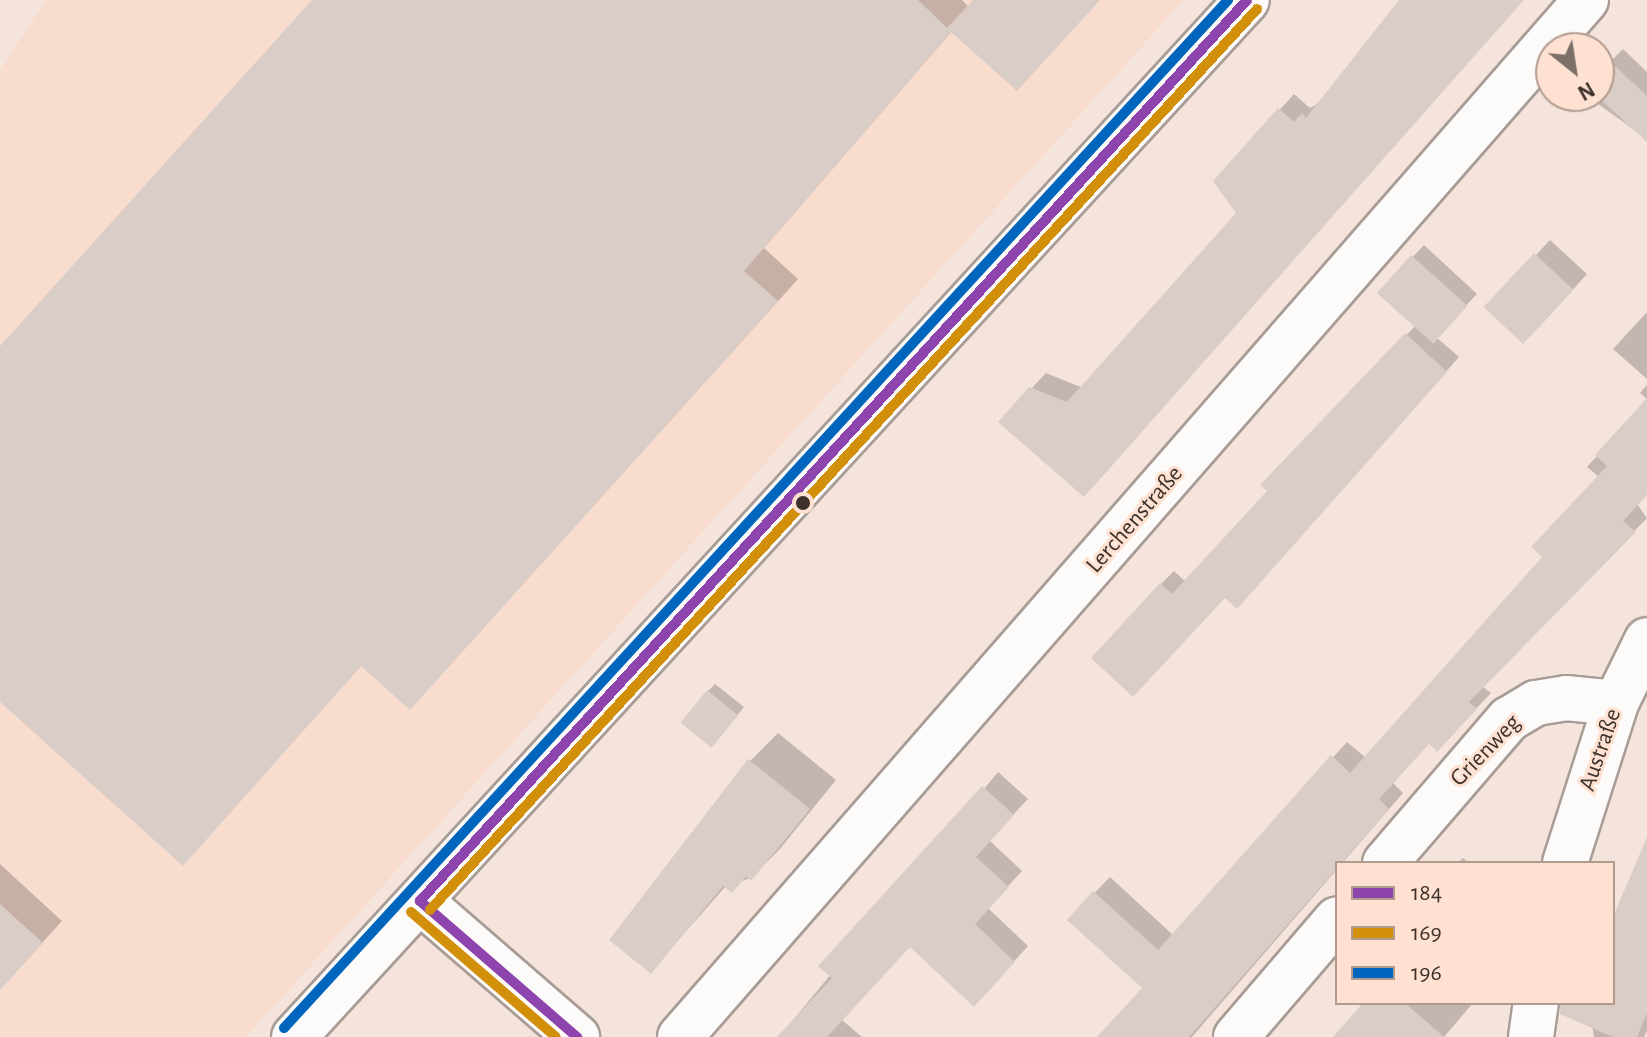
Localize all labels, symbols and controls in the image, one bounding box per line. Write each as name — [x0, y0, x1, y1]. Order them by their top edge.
north arrow — [1535, 32, 1615, 112]
text: N — [1574, 78, 1598, 104]
street label: Lerchenstraße — [1080, 460, 1190, 580]
unlabelled marker — [795, 495, 811, 511]
street label: Austraße — [1574, 705, 1628, 795]
street label: Grienweg — [1445, 709, 1527, 793]
legend — [1335, 861, 1615, 1005]
text: 184 — [1411, 881, 1442, 905]
text: 169 — [1411, 921, 1442, 945]
text: 196 — [1411, 961, 1442, 985]

